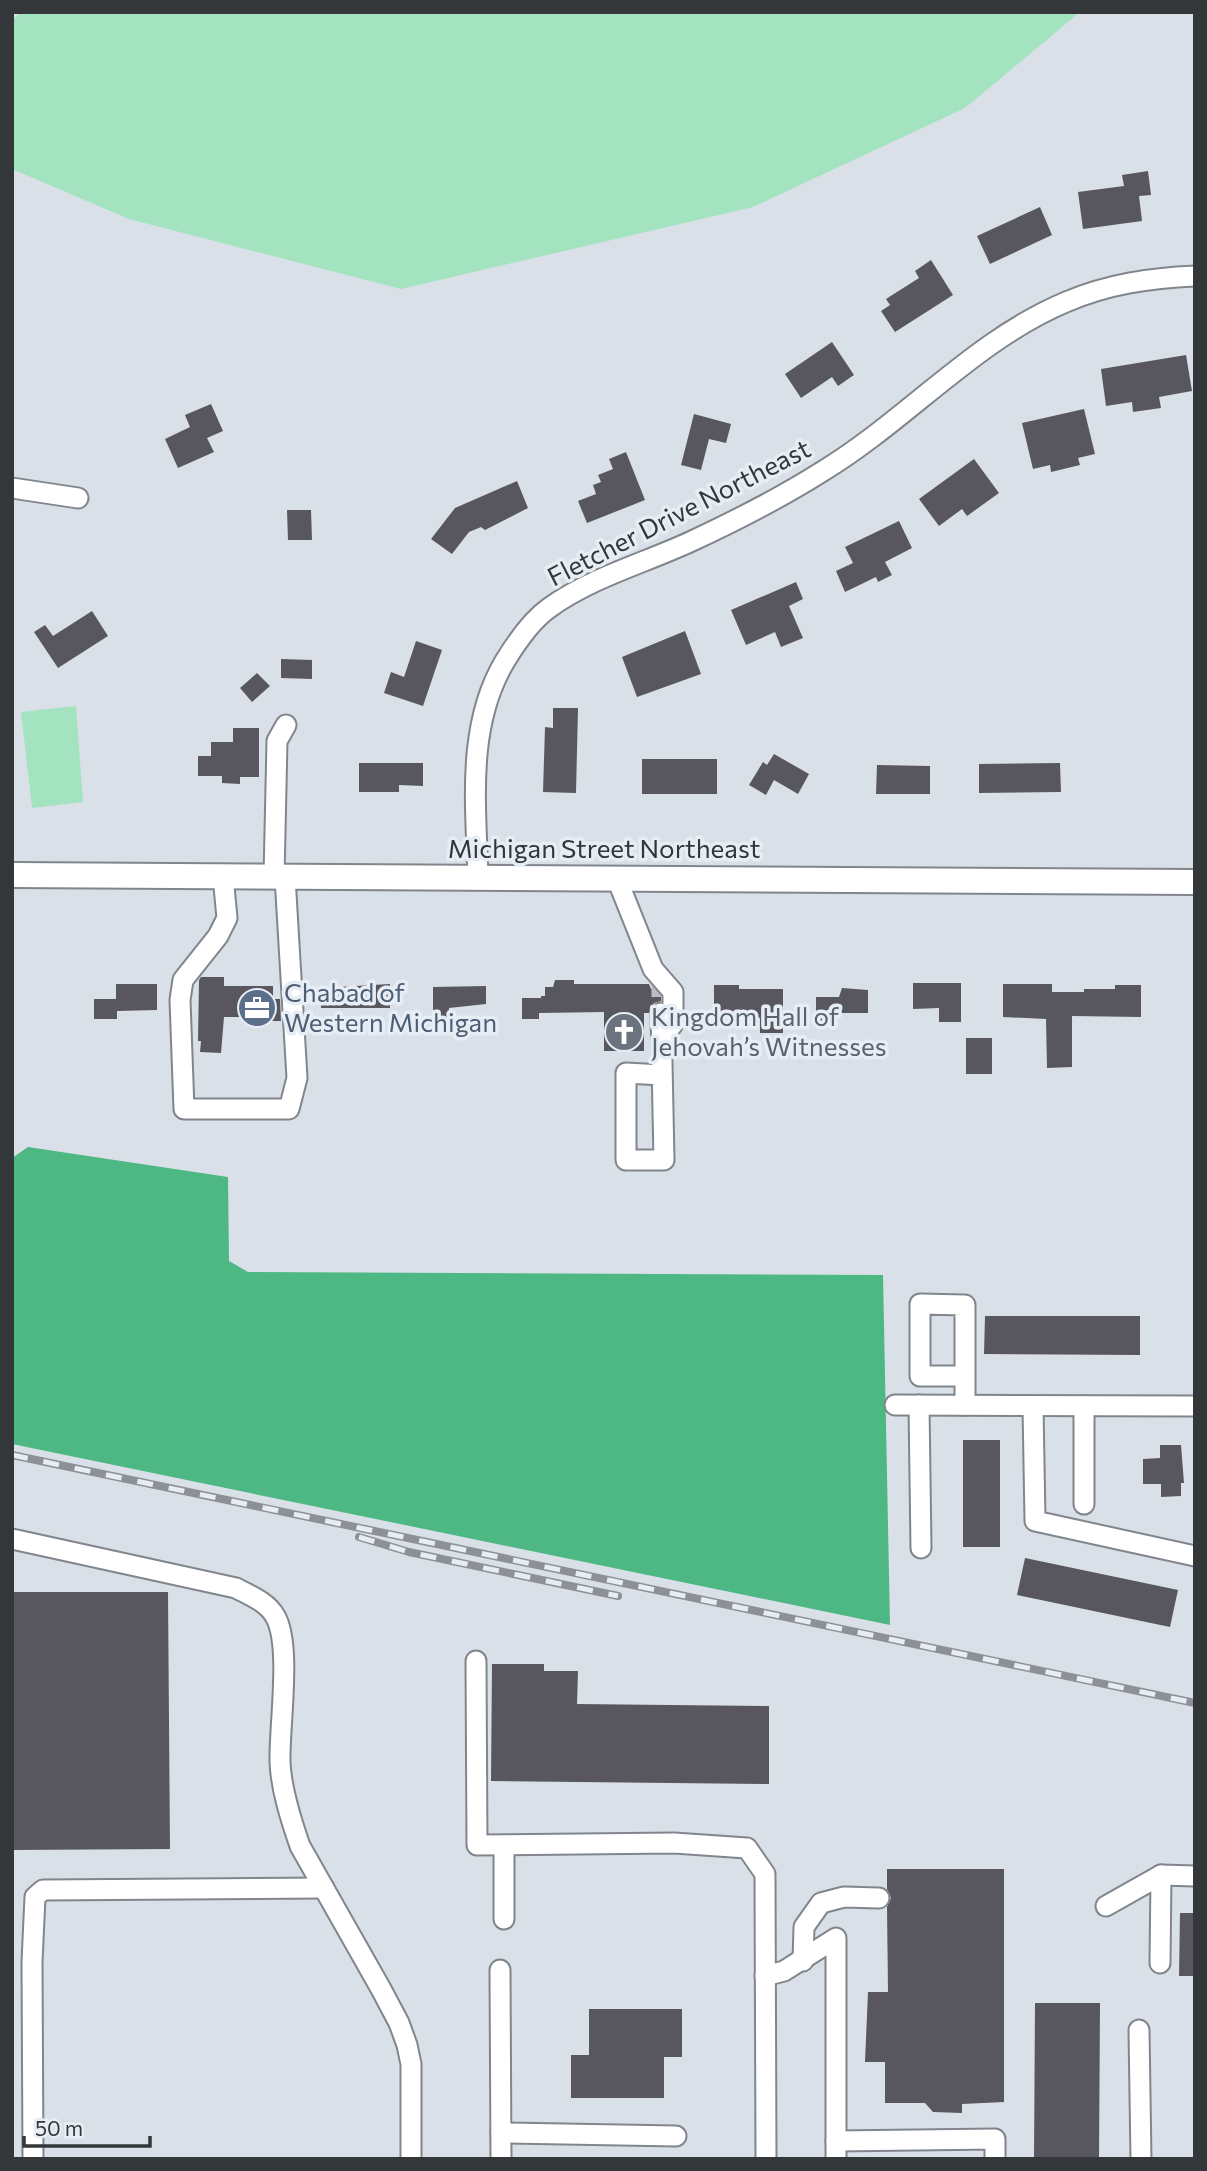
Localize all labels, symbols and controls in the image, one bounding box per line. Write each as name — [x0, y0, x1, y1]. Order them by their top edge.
street label: Fletcher Drive Northeast — [542, 432, 815, 592]
street label: Michigan Street Northeast — [448, 832, 760, 863]
place label: Chabad of Western Michigan — [284, 976, 497, 1037]
office icon: Chabad of Western Michigan — [236, 987, 278, 1029]
place label: Kingdom Hall of Jehovah’s Witnesses — [651, 1000, 887, 1061]
church icon: Kingdom Hall of Jehovah’s Witnesses — [603, 1011, 645, 1053]
scale bar — [24, 2104, 150, 2148]
text: 50 m — [35, 2115, 83, 2140]

